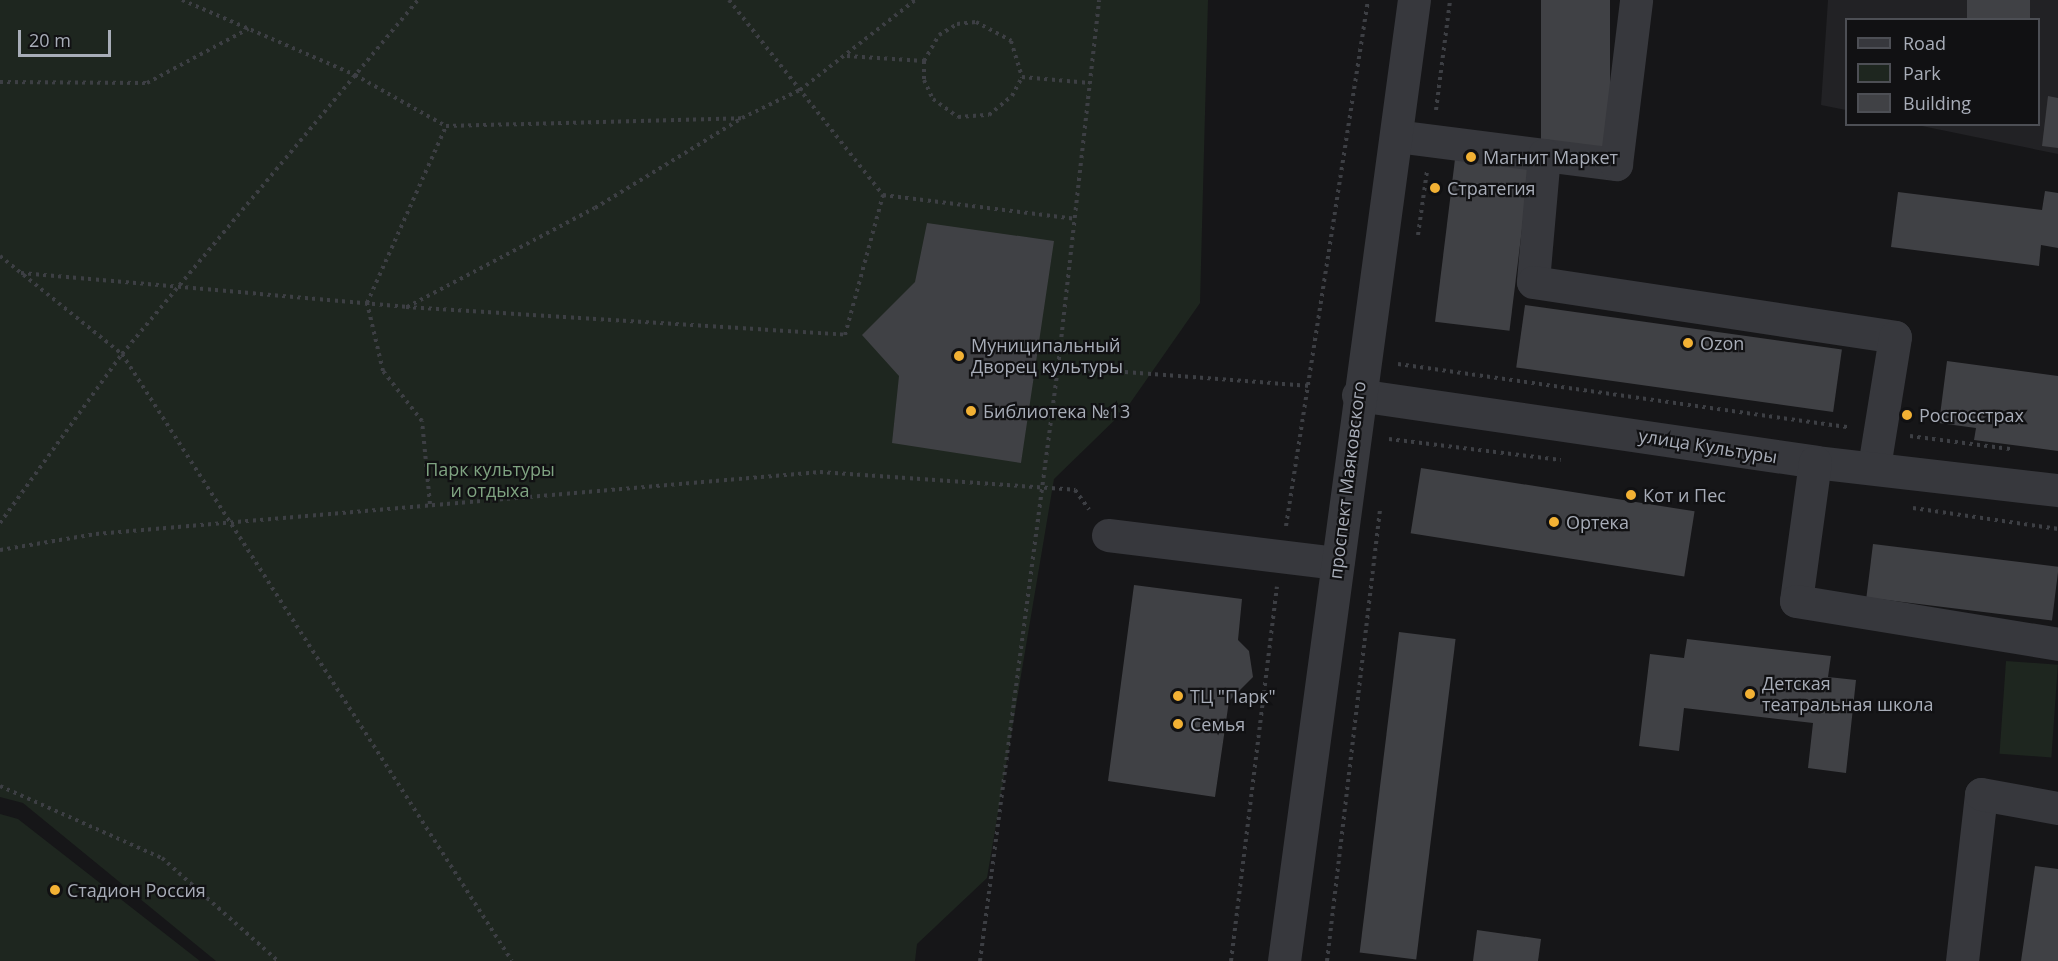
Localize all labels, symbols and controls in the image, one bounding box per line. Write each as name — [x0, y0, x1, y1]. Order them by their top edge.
scale bar — [21, 18, 114, 56]
legend — [1845, 18, 2040, 126]
text: 20 m — [29, 28, 71, 52]
text: Road — [1903, 31, 1946, 55]
text: Park — [1903, 61, 1941, 85]
text: Building — [1903, 91, 1971, 115]
place label: Магнит Маркет — [1483, 146, 1618, 168]
marker: Магнит Маркет — [1464, 150, 1478, 164]
place label: Стратегия — [1447, 177, 1536, 199]
marker: Стратегия — [1428, 181, 1442, 195]
place label: Ozon — [1700, 332, 1744, 354]
place label: Муниципальный Дворец культуры — [971, 335, 1123, 378]
marker: Ozon — [1681, 336, 1695, 350]
marker: Муниципальный Дворец культуры — [952, 349, 966, 363]
street label: проспект Маяковского — [1324, 380, 1370, 580]
place label: Библиотека №13 — [983, 400, 1130, 422]
marker: Библиотека №13 — [964, 404, 978, 418]
place label: Росгосстрах — [1919, 404, 2024, 426]
marker: Росгосстрах — [1900, 408, 1914, 422]
street label: улица Культуры — [1637, 424, 1779, 468]
park label: Парк культуры и отдыха — [425, 459, 555, 502]
place label: Кот и Пес — [1643, 484, 1726, 506]
marker: Кот и Пес — [1624, 488, 1638, 502]
place label: Ортека — [1566, 511, 1629, 533]
marker: Ортека — [1547, 515, 1561, 529]
place label: Детская театральная школа — [1762, 673, 1933, 716]
place label: ТЦ "Парк" — [1190, 685, 1276, 707]
marker: Детская театральная школа — [1743, 687, 1757, 701]
marker: ТЦ "Парк" — [1171, 689, 1185, 703]
place label: Семья — [1190, 713, 1245, 735]
marker: Семья — [1171, 717, 1185, 731]
place label: Стадион Россия — [67, 879, 206, 901]
marker: Стадион Россия — [48, 883, 62, 897]

